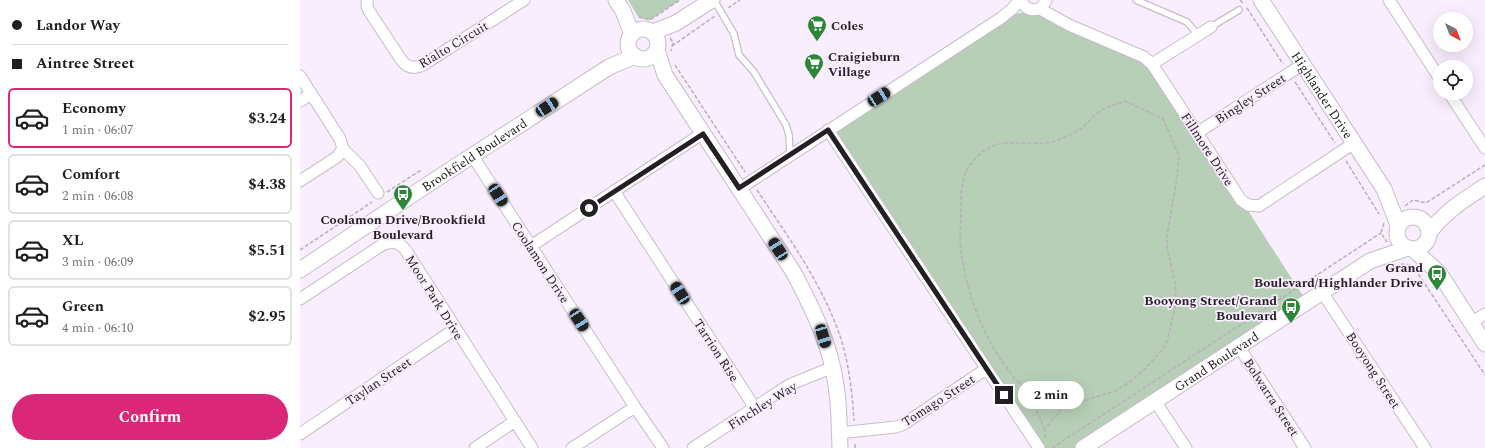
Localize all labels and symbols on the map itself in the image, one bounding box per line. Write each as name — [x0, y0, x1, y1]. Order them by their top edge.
north arrow — [1433, 12, 1473, 52]
supermarket icon: Coles — [806, 14, 828, 42]
street label: Rialto Circuit — [415, 16, 493, 74]
place label: Coles — [831, 16, 864, 36]
place label: Craigieburn Village — [828, 47, 900, 82]
street label: Highlander Drive — [1286, 48, 1358, 143]
supermarket icon: Craigieburn Village — [803, 52, 825, 80]
street label: Bingley Street — [1211, 68, 1290, 129]
car — [866, 85, 892, 109]
car — [534, 95, 560, 119]
street label: Fillmore Drive — [1176, 109, 1239, 190]
street label: Brookfield Boulevard — [418, 114, 531, 197]
car — [486, 182, 510, 208]
bus stop icon: Coolamon Drive/Brookfield Boulevard — [392, 183, 414, 211]
route start — [580, 199, 598, 217]
place label: Coolamon Drive/Brookfield Boulevard — [320, 210, 486, 245]
street label: Coolamon Drive — [506, 217, 574, 308]
car — [766, 236, 790, 262]
street label: Moor Park Drive — [400, 251, 468, 344]
place label: Grand Boulevard/Highlander Drive — [1254, 258, 1423, 293]
bus stop icon: Grand Boulevard/Highlander Drive — [1426, 263, 1448, 291]
car — [668, 280, 692, 306]
place label: Booyong Street/Grand Boulevard — [1144, 291, 1277, 326]
bus stop icon: Booyong Street/Grand Boulevard — [1280, 296, 1302, 324]
car — [567, 307, 591, 333]
street label: Tarrion Rise — [688, 315, 744, 386]
car — [814, 323, 832, 349]
street label: Grand Boulevard — [1170, 327, 1263, 397]
street label: Booyong Street — [1341, 328, 1406, 413]
street label: Taylan Street — [342, 352, 416, 411]
street label: Bolwarra Street — [1238, 354, 1304, 441]
street label: Tomago Street — [898, 369, 980, 432]
street label: Finchley Way — [724, 376, 802, 435]
callout: 2 min — [1018, 381, 1084, 409]
route end — [995, 386, 1013, 404]

